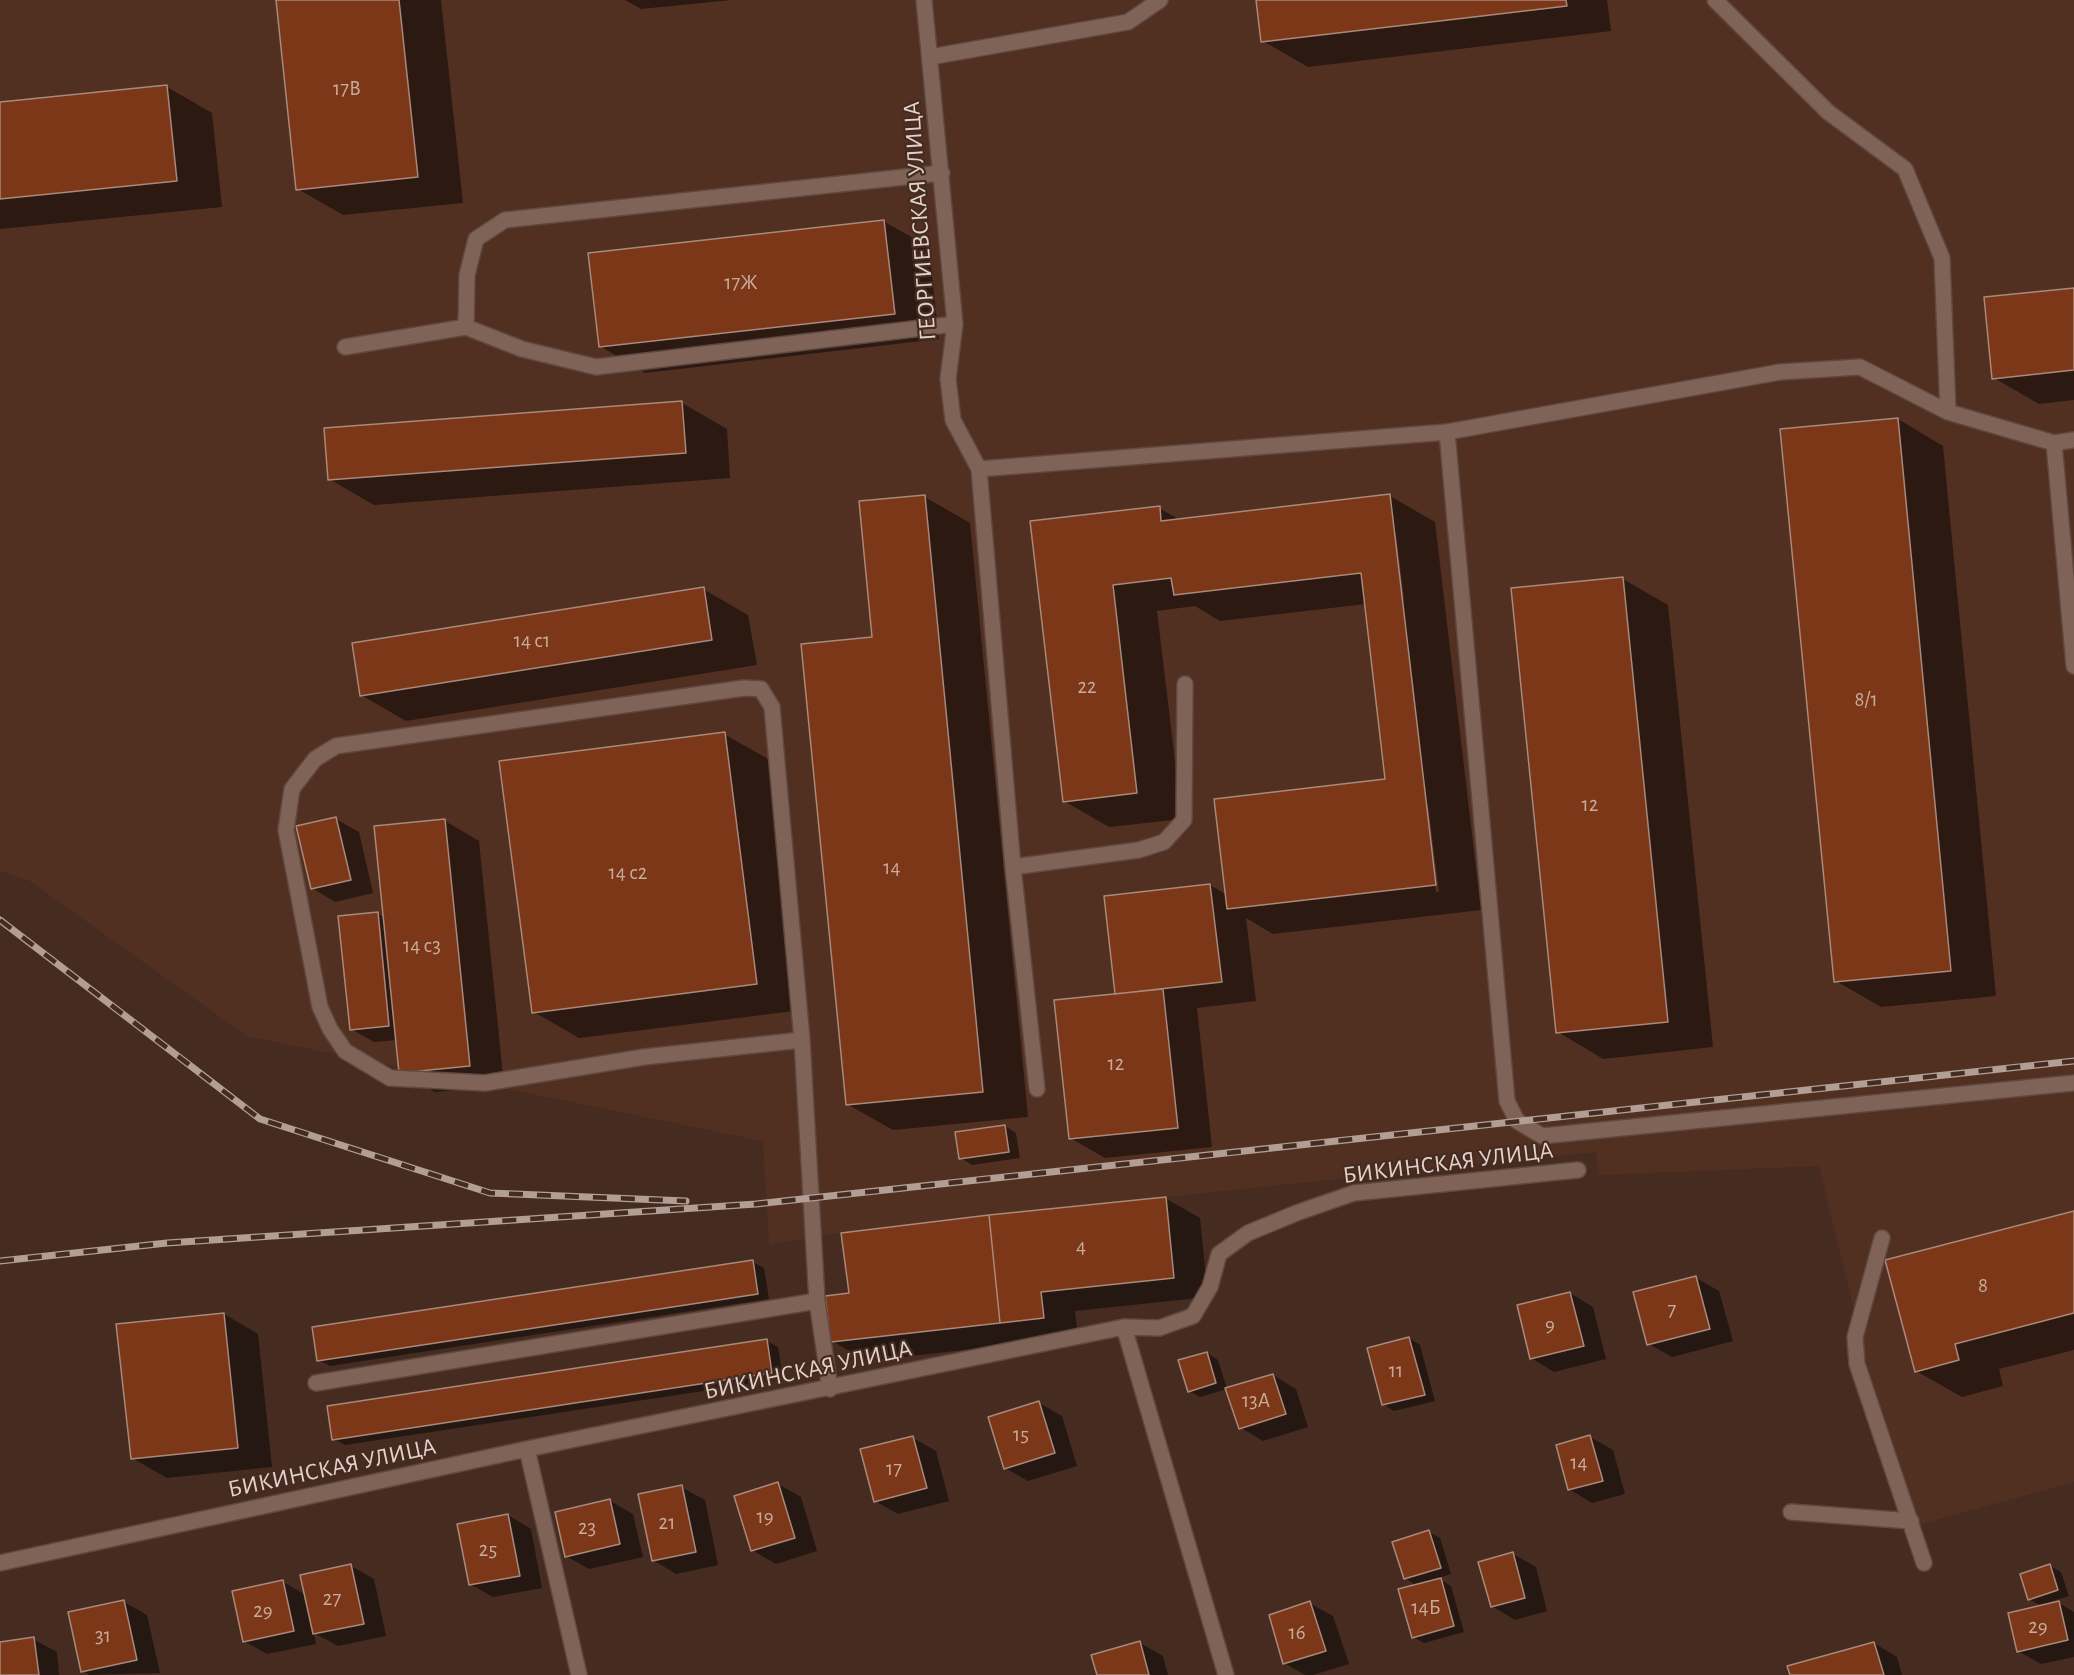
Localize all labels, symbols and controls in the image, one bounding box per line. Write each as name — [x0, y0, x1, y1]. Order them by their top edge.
house number: 17В — [333, 76, 361, 102]
street label: ГЕОРГИЕВСКАЯ УЛИЦА — [897, 100, 943, 342]
house number: 17Ж — [724, 270, 758, 296]
house number: 14 с1 — [514, 628, 550, 654]
house number: 22 — [1077, 674, 1097, 700]
house number: 8/1 — [1854, 687, 1878, 713]
house number: 12 — [1582, 792, 1598, 818]
house number: 14 — [883, 855, 901, 881]
house number: 14 с2 — [609, 860, 647, 886]
house number: 14 с3 — [403, 933, 441, 959]
house number: 12 — [1108, 1051, 1124, 1077]
street label: БИКИНСКАЯ УЛИЦА — [1341, 1136, 1555, 1190]
house number: 4 — [1076, 1234, 1086, 1260]
house number: 8 — [1978, 1273, 1988, 1299]
house number: 7 — [1668, 1297, 1676, 1323]
house number: 9 — [1545, 1312, 1555, 1338]
street label: БИКИНСКАЯ УЛИЦА — [701, 1334, 915, 1406]
house number: 11 — [1389, 1358, 1403, 1384]
house number: 13А — [1242, 1388, 1270, 1414]
house number: 15 — [1013, 1422, 1029, 1448]
street label: БИКИНСКАЯ УЛИЦА — [225, 1432, 439, 1504]
house number: 14 — [1570, 1450, 1588, 1476]
house number: 17 — [886, 1456, 902, 1482]
house number: 19 — [756, 1504, 774, 1530]
house number: 21 — [659, 1510, 675, 1536]
house number: 23 — [578, 1515, 596, 1541]
house number: 25 — [479, 1537, 497, 1563]
house number: 27 — [323, 1586, 341, 1612]
house number: 14Б — [1411, 1595, 1441, 1621]
house number: 29 — [253, 1598, 273, 1624]
house number: 29 — [2028, 1614, 2048, 1640]
house number: 16 — [1288, 1620, 1306, 1646]
house number: 31 — [95, 1623, 111, 1649]

